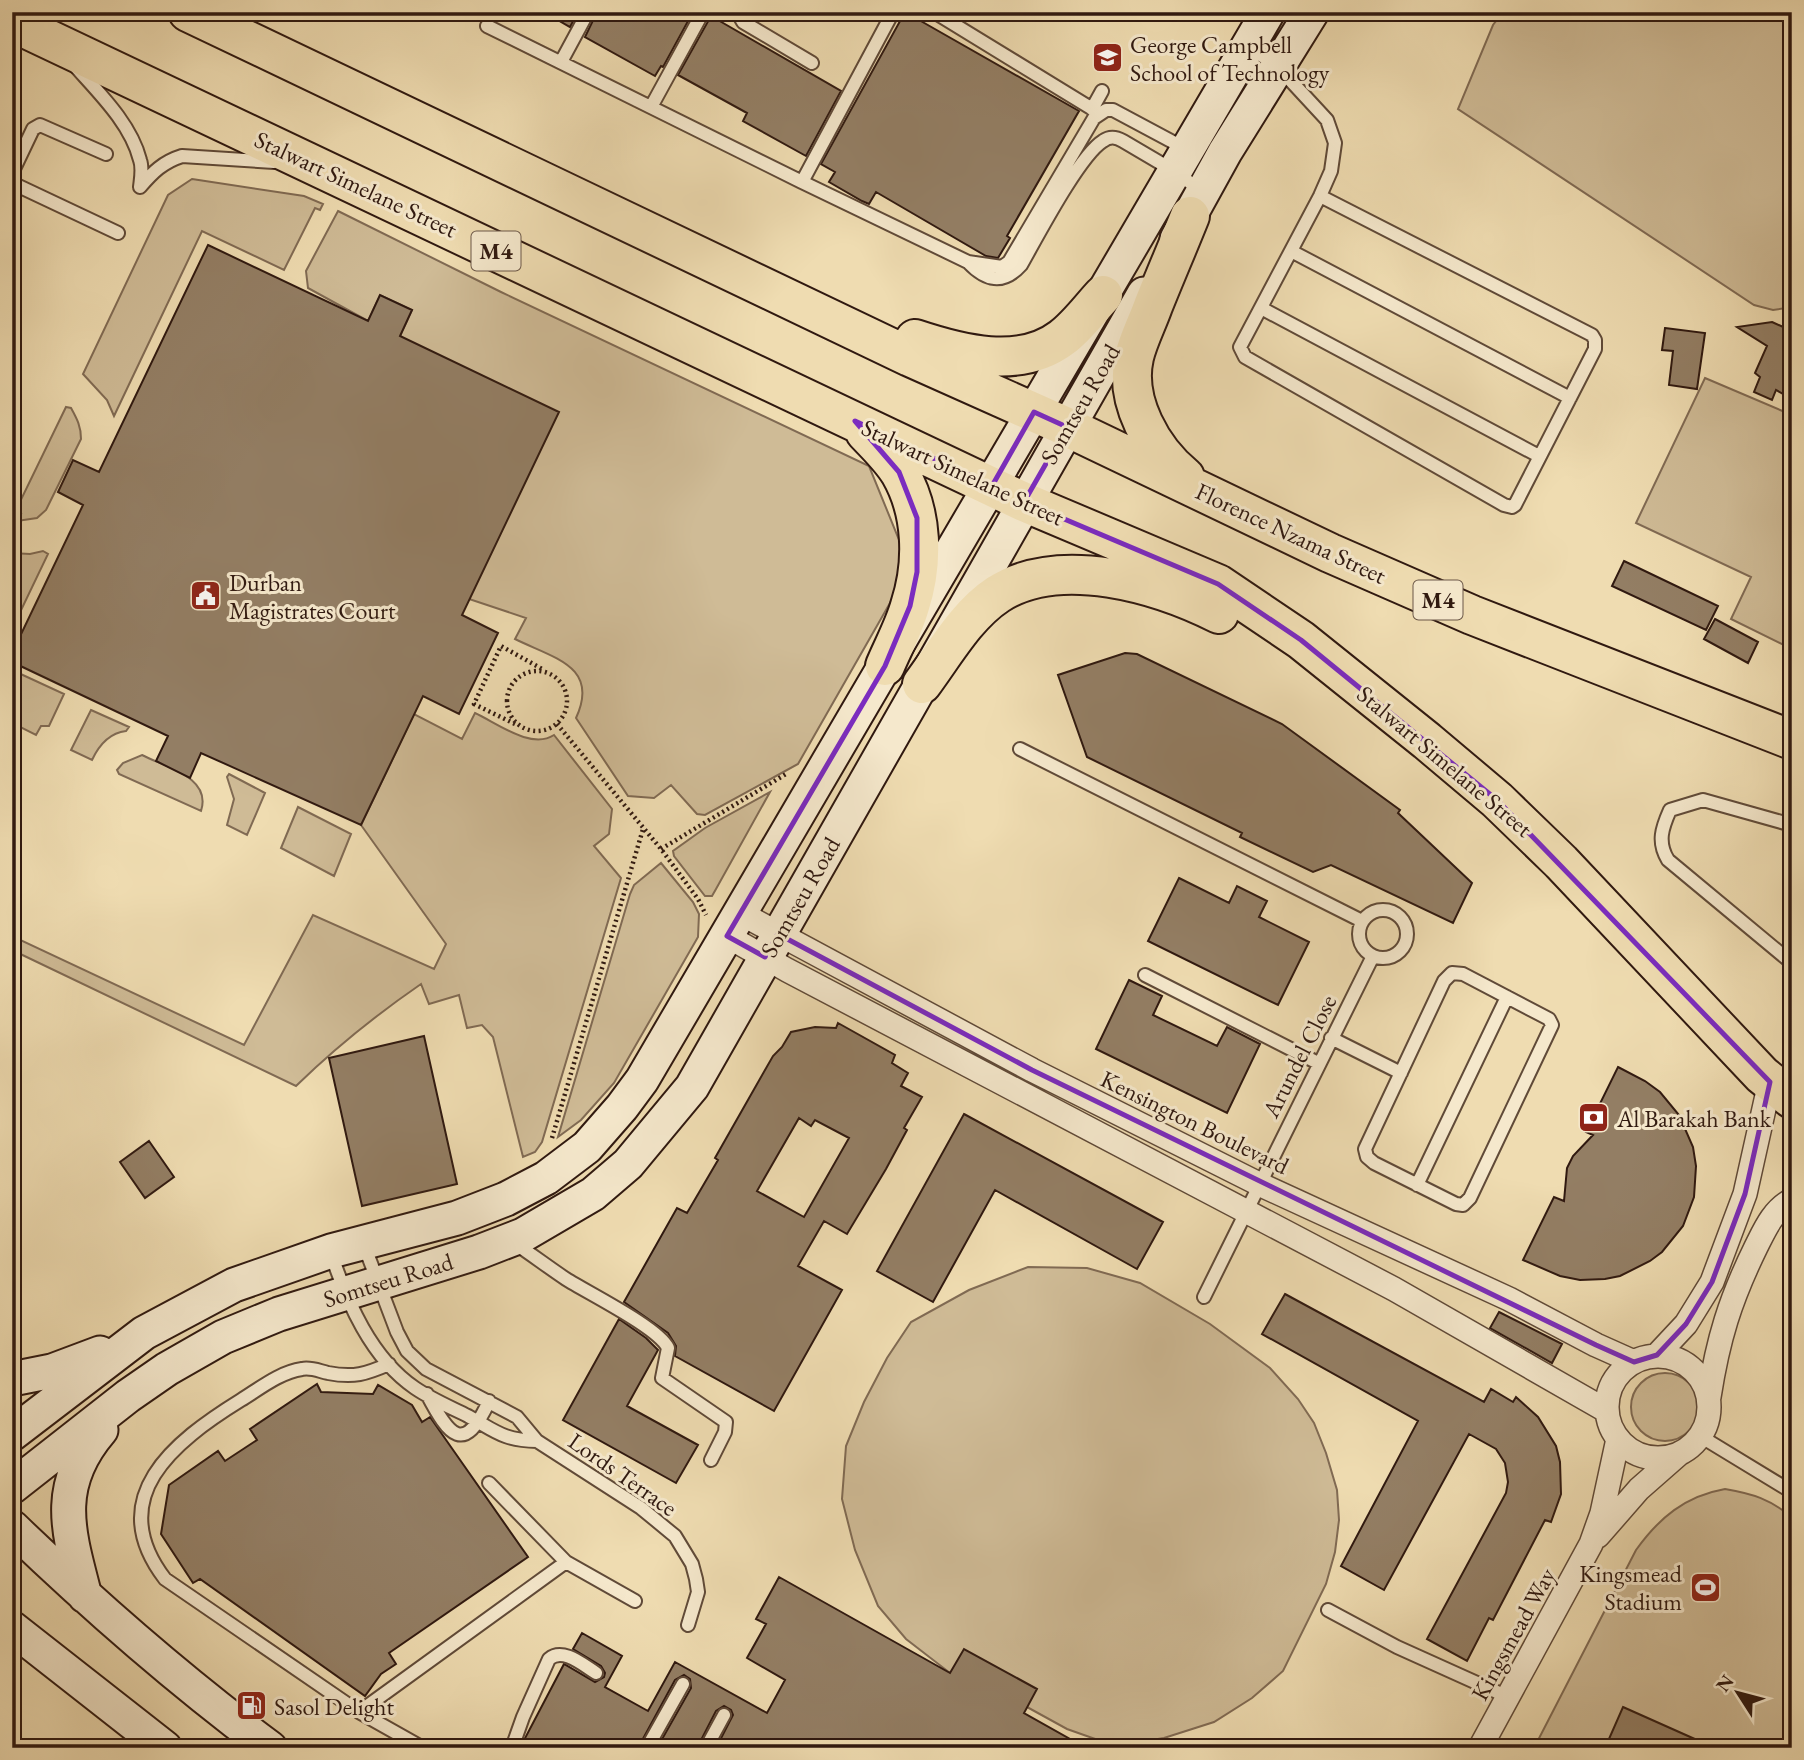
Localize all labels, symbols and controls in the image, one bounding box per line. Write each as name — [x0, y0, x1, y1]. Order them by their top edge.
place label: George Campbell School of Technology — [1130, 29, 1330, 88]
school or university icon: George Campbell School of Technology — [1090, 41, 1124, 75]
street label: Stalwart Simelane Street — [250, 123, 463, 245]
road number: M4 — [472, 232, 520, 270]
street label: Somtseu Road — [1033, 337, 1127, 470]
street label: Stalwart Simelane Street — [857, 411, 1070, 533]
street label: Florence Nzama Street — [1191, 475, 1392, 591]
place label: Durban Magistrates Court — [229, 567, 396, 626]
public building icon: Durban Magistrates Court — [189, 579, 223, 613]
road number: M4 — [1414, 580, 1462, 620]
street label: Stalwart Simelane Street — [1351, 678, 1540, 844]
street label: Somtseu Road — [753, 830, 847, 963]
street label: Arundel Close — [1254, 989, 1343, 1124]
street label: Kensington Boulevard — [1096, 1063, 1295, 1181]
bank icon: Al Barakah Bank — [1577, 1101, 1611, 1135]
place label: Al Barakah Bank — [1616, 1103, 1772, 1134]
street label: Somtseu Road — [319, 1245, 457, 1314]
street label: Lords Terrace — [563, 1425, 683, 1523]
place label: Kingsmead Stadium — [1579, 1558, 1683, 1617]
street label: Kingsmead Way — [1464, 1562, 1562, 1706]
sports icon: Kingsmead Stadium — [1688, 1570, 1722, 1604]
north arrow — [1702, 1658, 1772, 1728]
text: N — [1710, 1669, 1740, 1697]
fuel station icon: Sasol Delight — [234, 1689, 268, 1723]
place label: Sasol Delight — [274, 1691, 394, 1722]

